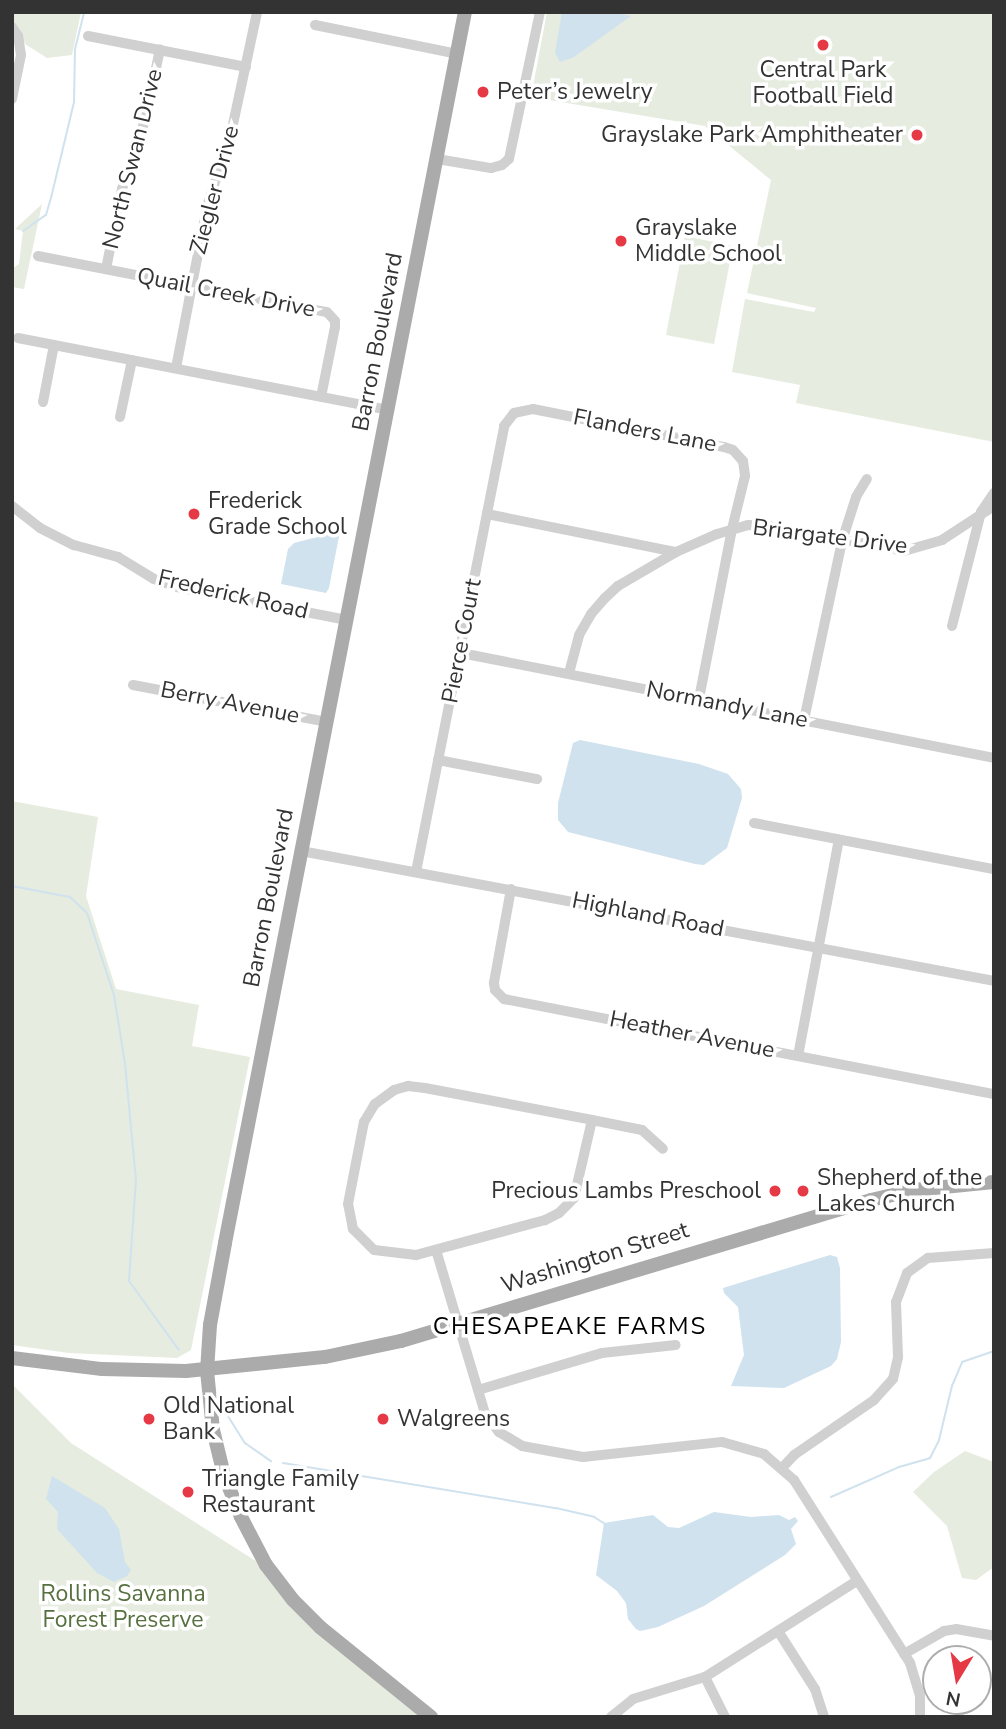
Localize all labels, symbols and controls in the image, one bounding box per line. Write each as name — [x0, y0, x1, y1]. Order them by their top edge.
marker: Central Park Football Field — [815, 37, 831, 53]
place label: Central Park Football Field — [752, 56, 894, 110]
street label: North Swan Drive — [97, 66, 169, 252]
place label: Peter’s Jewelry — [497, 78, 653, 106]
marker: Peter’s Jewelry — [475, 84, 491, 100]
place label: Grayslake Park Amphitheater — [601, 121, 903, 149]
street label: Ziegler Drive — [185, 123, 245, 257]
marker: Grayslake Park Amphitheater — [909, 127, 925, 143]
place label: Grayslake Middle School — [635, 214, 782, 268]
marker: Grayslake Middle School — [613, 233, 629, 249]
street label: Barron Boulevard — [347, 250, 409, 434]
street label: Quail Creek Drive — [135, 262, 317, 324]
street label: Flanders Lane — [571, 404, 719, 458]
place label: Frederick Grade School — [208, 487, 347, 541]
marker: Frederick Grade School — [186, 506, 202, 522]
street label: Briargate Drive — [751, 514, 909, 560]
street label: Frederick Road — [155, 564, 311, 626]
street label: Pierce Court — [436, 577, 488, 705]
street label: Berry Avenue — [158, 676, 302, 730]
street label: Normandy Lane — [644, 676, 810, 734]
street label: Barron Boulevard — [238, 806, 300, 990]
street label: Highland Road — [570, 887, 726, 943]
street label: Heather Avenue — [607, 1005, 777, 1065]
place label: Shepherd of the Lakes Church — [817, 1164, 982, 1218]
place label: Precious Lambs Preschool — [491, 1177, 761, 1205]
marker: Precious Lambs Preschool — [767, 1183, 783, 1199]
marker: Shepherd of the Lakes Church — [795, 1183, 811, 1199]
street label: Washington Street — [498, 1216, 692, 1300]
district label: CHESAPEAKE FARMS — [435, 1313, 705, 1341]
place label: Old National Bank — [163, 1392, 294, 1446]
place label: Walgreens — [397, 1405, 510, 1433]
marker: Old National Bank — [141, 1411, 157, 1427]
marker: Walgreens — [375, 1411, 391, 1427]
place label: Triangle Family Restaurant — [202, 1465, 359, 1519]
marker: Triangle Family Restaurant — [180, 1484, 196, 1500]
park label: Rollins Savanna Forest Preserve — [40, 1580, 206, 1634]
north arrow — [922, 1645, 992, 1715]
text: N — [944, 1685, 963, 1713]

